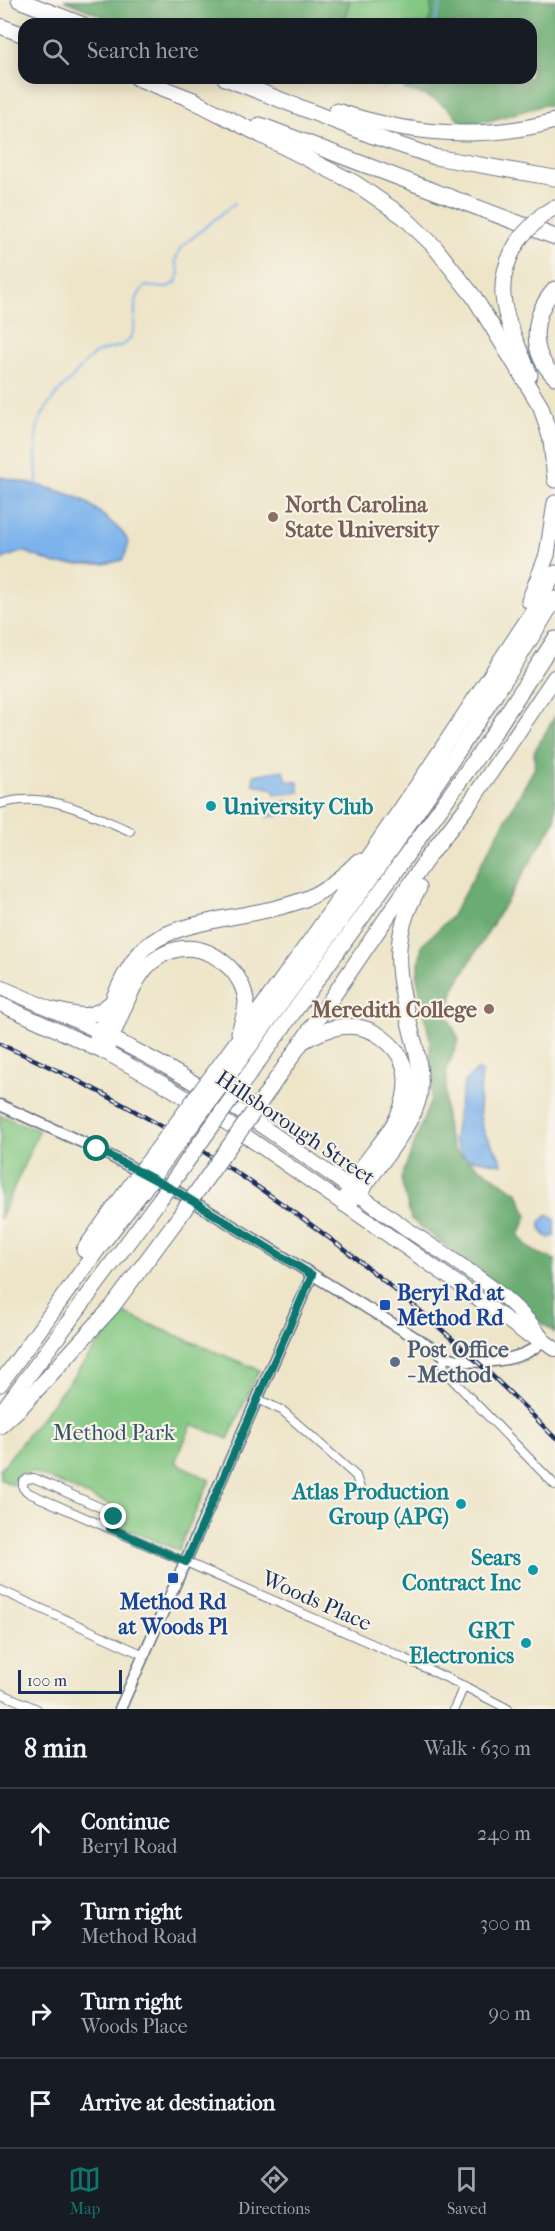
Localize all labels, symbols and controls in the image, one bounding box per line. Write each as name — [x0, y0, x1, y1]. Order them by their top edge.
search box — [18, 18, 537, 84]
icon: search — [39, 35, 72, 68]
text: Search here — [87, 38, 199, 64]
place label: North Carolina State University — [285, 492, 440, 543]
marker: North Carolina State University — [266, 510, 280, 524]
place label: University Club — [222, 794, 374, 820]
marker: University Club — [204, 799, 218, 813]
place label: Meredith College — [311, 997, 477, 1023]
marker: Meredith College — [482, 1002, 496, 1016]
street label: Hillsborough Street — [211, 1065, 380, 1191]
route start — [83, 1135, 109, 1161]
place label: Beryl Rd at Method Rd — [396, 1280, 506, 1331]
marker: Beryl Rd at Method Rd — [378, 1298, 392, 1312]
place label: Post Office - Method — [407, 1337, 509, 1388]
marker: Post Office - Method — [388, 1355, 402, 1369]
park label: Method Park — [53, 1420, 176, 1446]
place label: Atlas Production Group (APG) — [290, 1479, 449, 1530]
marker: Atlas Production Group (APG) — [454, 1497, 468, 1511]
route end — [100, 1503, 126, 1529]
place label: Sears Contract Inc — [402, 1545, 521, 1596]
marker: Sears Contract Inc — [526, 1563, 540, 1577]
street label: Woods Place — [257, 1565, 376, 1637]
marker: Method Rd at Woods Pl — [166, 1571, 180, 1585]
place label: Method Rd at Woods Pl — [118, 1589, 229, 1640]
place label: GRT Electronics — [409, 1618, 515, 1669]
marker: GRT Electronics — [519, 1636, 533, 1650]
scale bar — [18, 1667, 122, 1694]
text: 100 m — [27, 1671, 67, 1690]
text: 8 min — [24, 1733, 87, 1764]
text: Walk · 630 m — [424, 1737, 531, 1760]
text: Continue — [81, 1809, 170, 1835]
icon: ahead — [24, 1817, 57, 1850]
text: 240 m — [477, 1822, 531, 1845]
text: Beryl Road — [81, 1835, 177, 1858]
text: Turn right — [81, 1899, 182, 1925]
icon: right — [24, 1907, 57, 1940]
text: 300 m — [480, 1912, 531, 1935]
text: Method Road — [81, 1925, 197, 1948]
text: Turn right — [81, 1989, 182, 2015]
icon: right — [24, 1997, 57, 2030]
text: 90 m — [489, 2002, 531, 2025]
text: Woods Place — [81, 2015, 188, 2038]
icon: arrive — [24, 2087, 57, 2120]
text: Arrive at destination — [81, 2090, 275, 2116]
tab: Map — [68, 2163, 101, 2218]
tab: Directions — [238, 2163, 310, 2218]
tab: Saved — [447, 2163, 487, 2218]

